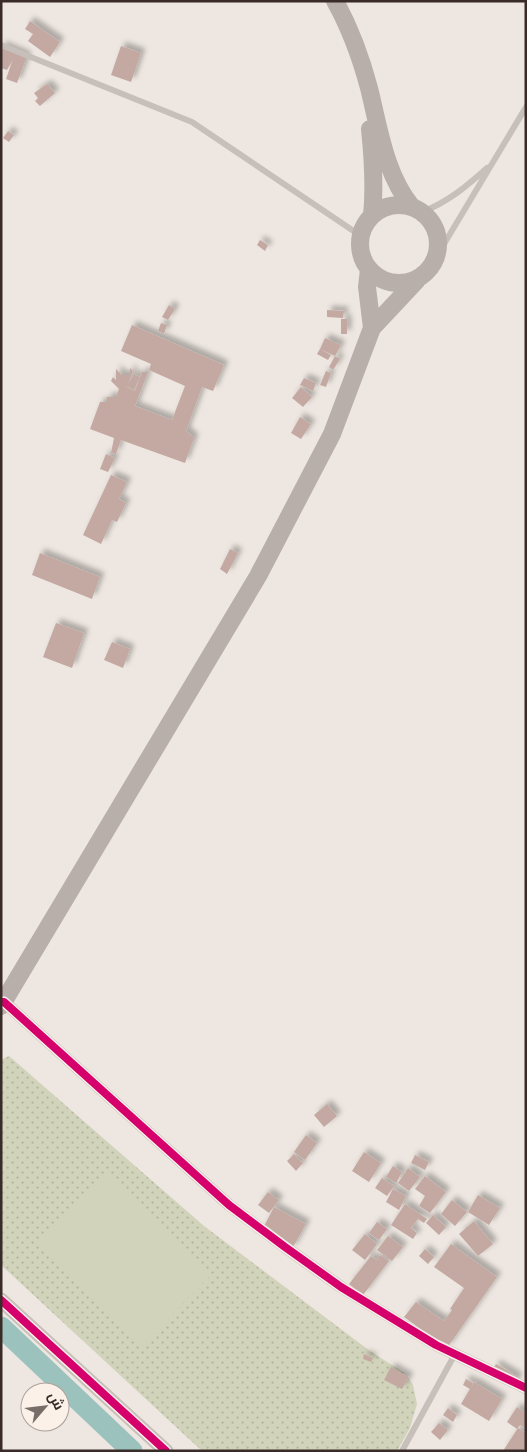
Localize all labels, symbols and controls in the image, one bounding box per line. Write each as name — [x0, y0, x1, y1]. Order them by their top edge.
north arrow — [20, 1382, 70, 1432]
text: ش — [44, 1389, 69, 1413]

